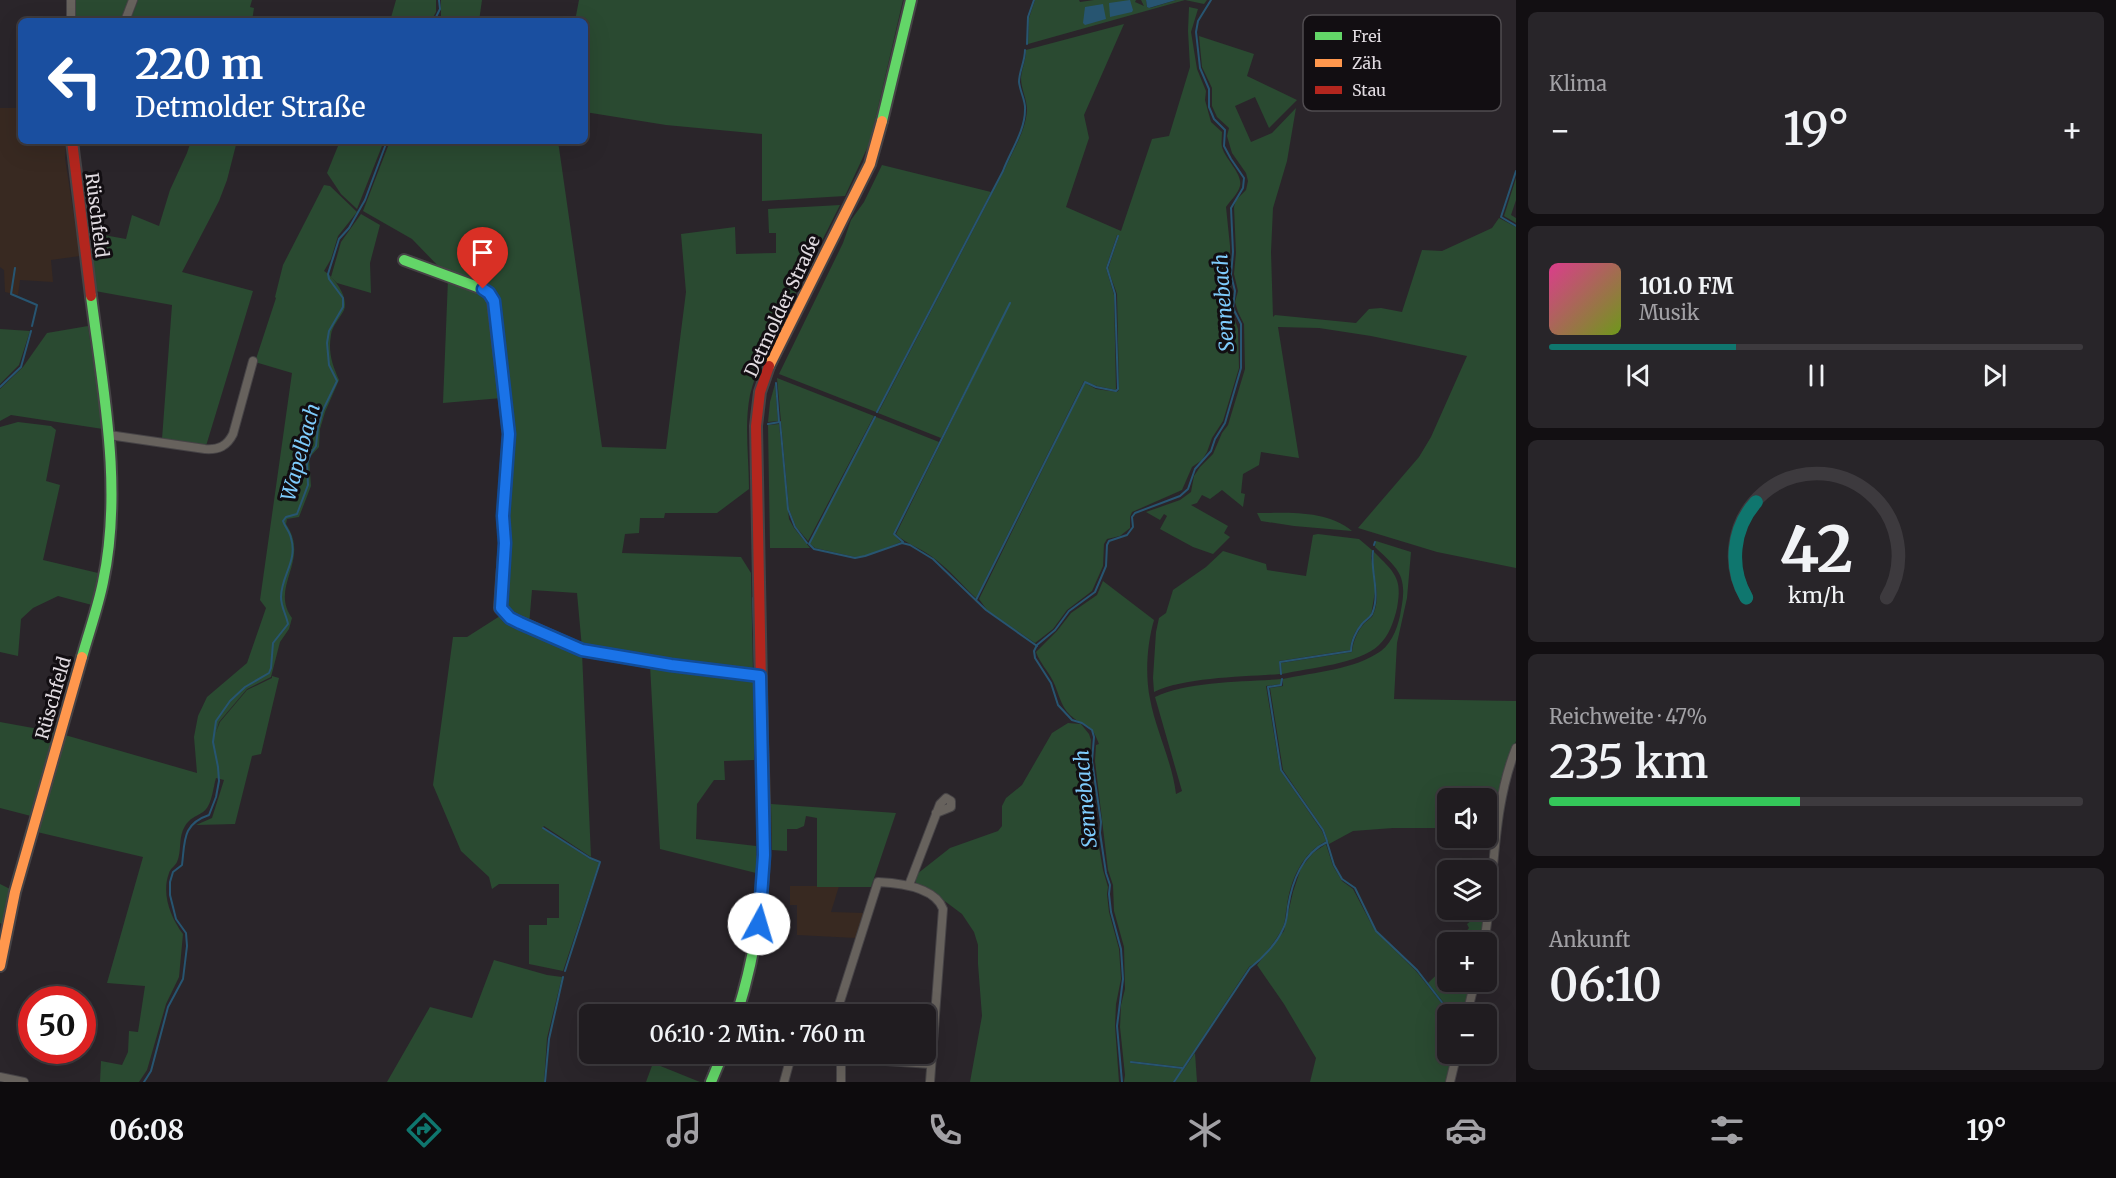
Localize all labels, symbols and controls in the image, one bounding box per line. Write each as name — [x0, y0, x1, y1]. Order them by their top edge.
legend — [1303, 15, 1501, 111]
text: Frei — [1352, 26, 1382, 46]
text: 220 m — [135, 38, 263, 90]
icon: left — [36, 42, 114, 120]
text: Zäh — [1352, 53, 1382, 73]
text: Klima — [1549, 71, 1607, 96]
text: Stau — [1352, 80, 1386, 100]
text: Detmolder Straße — [135, 90, 365, 124]
text: 19° — [1783, 101, 1849, 157]
text: − — [1549, 110, 1571, 151]
text: + — [2061, 110, 2083, 151]
street label: Rüschfeld — [80, 171, 114, 259]
pin — [457, 227, 508, 289]
street label: Detmolder Straße — [739, 232, 825, 380]
icon: arrive — [466, 236, 499, 269]
water label: Sennebach — [1207, 253, 1239, 353]
text: 101.0 FM — [1639, 272, 1734, 300]
text: Musik — [1639, 300, 1699, 325]
icon: previous — [1622, 359, 1655, 392]
icon: pause — [1800, 359, 1833, 392]
icon: next — [1978, 359, 2011, 392]
water label: Wapelbach — [275, 400, 325, 504]
text: 42 — [1779, 511, 1853, 589]
text: km/h — [1788, 582, 1844, 609]
street label: Rüschfeld — [30, 654, 76, 742]
text: Reichweite · 47% — [1549, 704, 1707, 729]
text: 235 km — [1549, 734, 1708, 790]
water label: Sennebach — [1068, 749, 1102, 849]
map controls — [1437, 788, 1497, 1064]
button: sound — [1437, 788, 1497, 848]
button: layers — [1437, 860, 1497, 920]
position arrow — [727, 892, 791, 956]
text: Ankunft — [1549, 927, 1630, 952]
button: + — [1437, 932, 1497, 992]
text: 06:10 — [1549, 957, 1662, 1013]
speed limit sign: 50 — [18, 986, 96, 1064]
button: − — [1437, 1004, 1497, 1064]
text: 06:10 · 2 Min. · 760 m — [650, 1020, 865, 1048]
icon: directions — [403, 1109, 445, 1151]
icon: music — [663, 1109, 705, 1151]
icon: phone — [924, 1109, 966, 1151]
icon: climate — [1184, 1109, 1226, 1151]
icon: car — [1445, 1109, 1487, 1151]
icon: filters — [1706, 1109, 1748, 1151]
text: 06:08 — [109, 1113, 184, 1147]
text: 19° — [1966, 1113, 2007, 1147]

